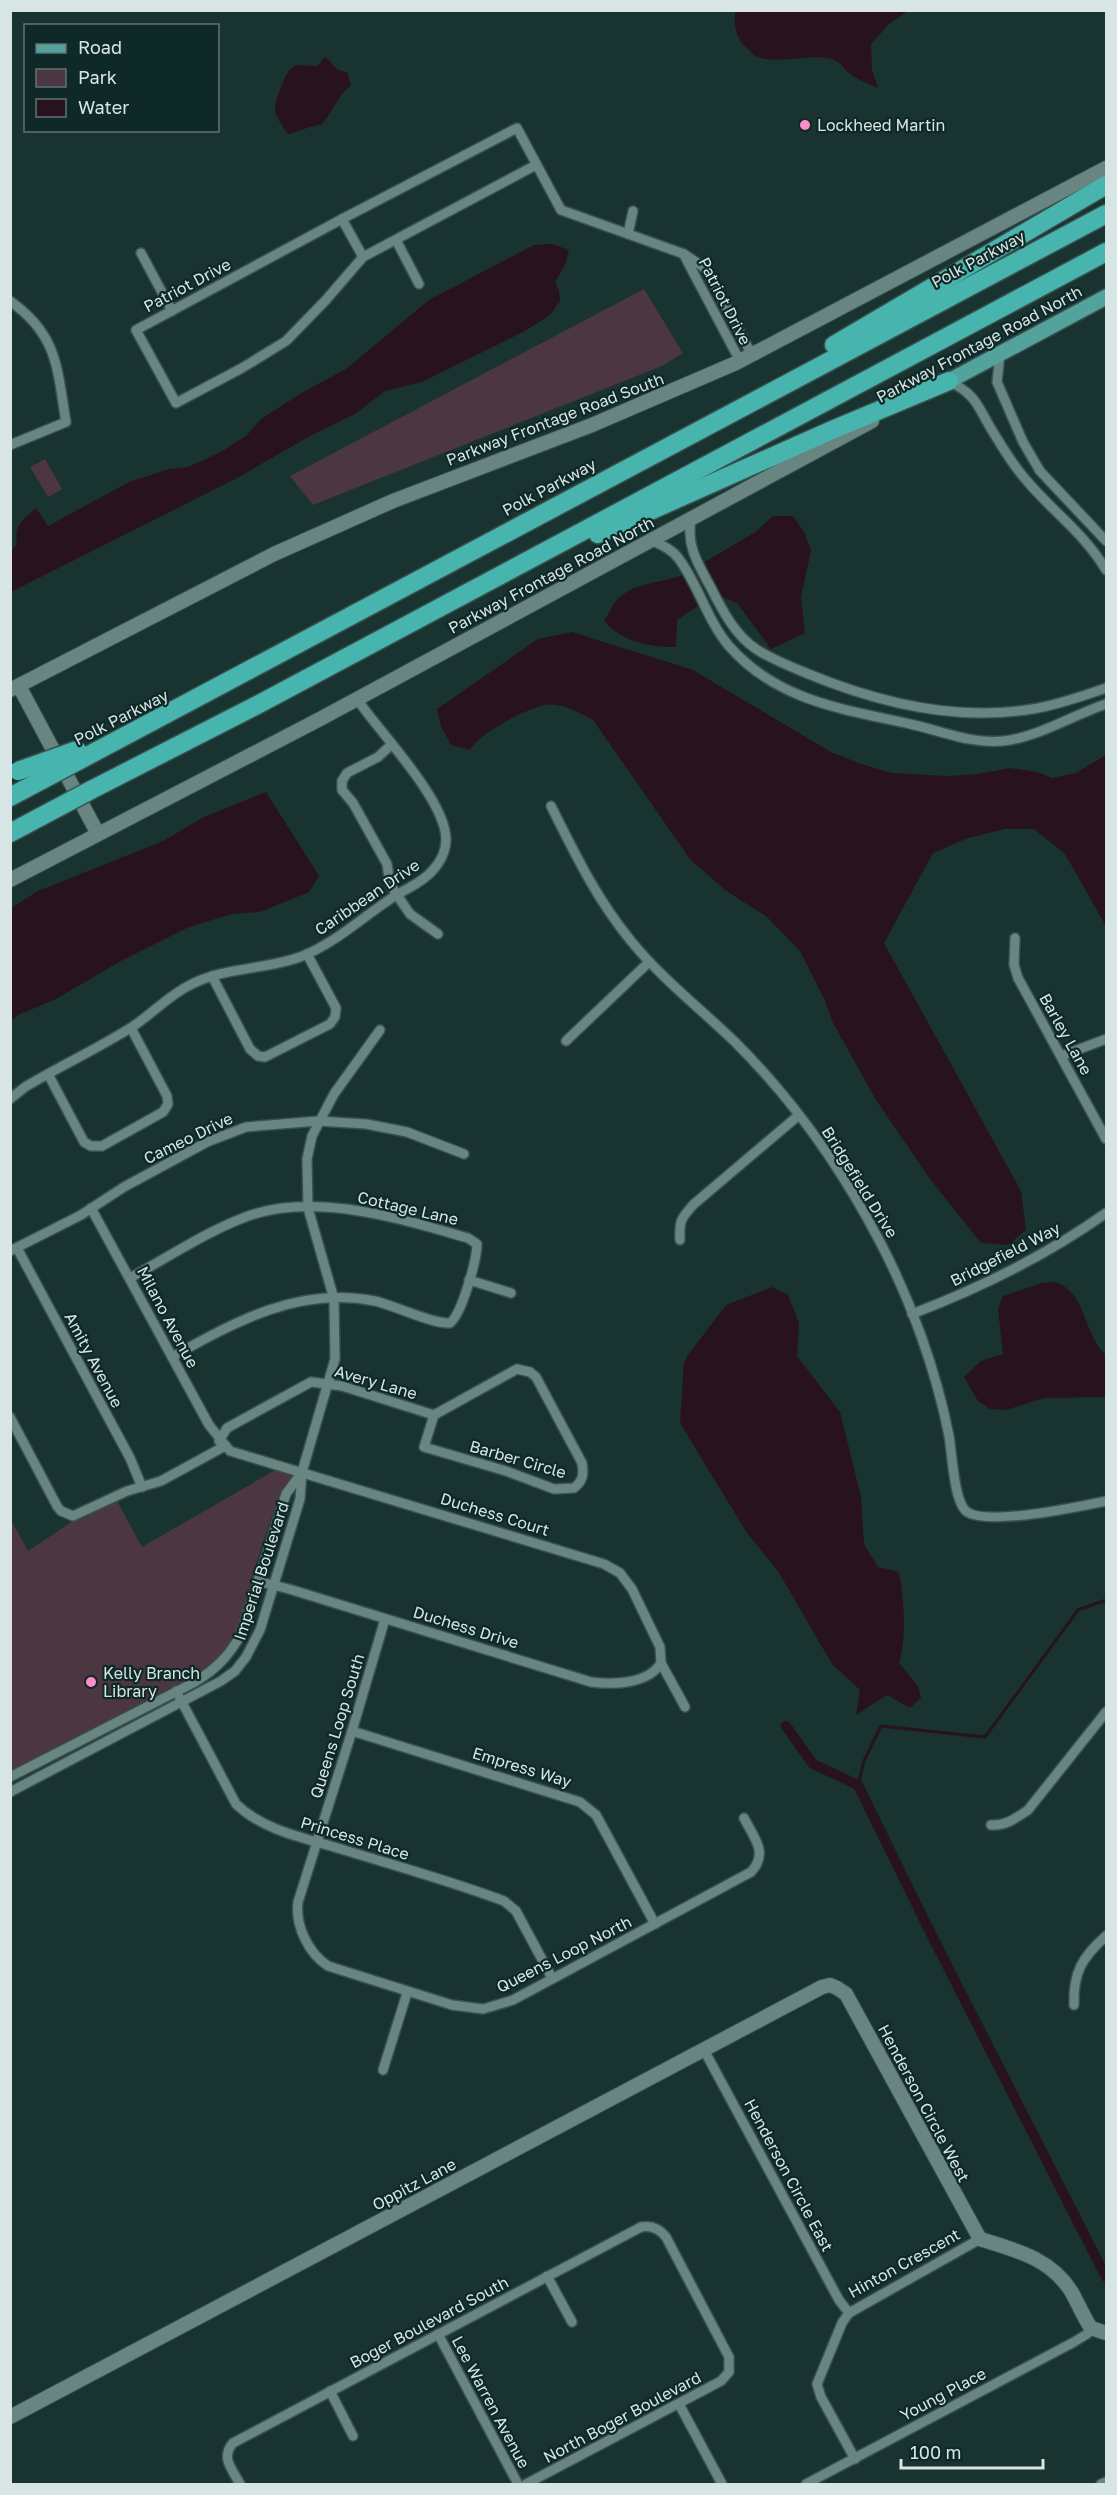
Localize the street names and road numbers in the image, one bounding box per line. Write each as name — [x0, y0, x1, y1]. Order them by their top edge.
street label: Polk Parkway — [928, 226, 1028, 292]
street label: Patriot Drive — [140, 254, 234, 316]
street label: Patriot Drive — [694, 254, 756, 348]
street label: Parkway Frontage Road North — [873, 281, 1085, 407]
street label: Parkway Frontage Road South — [443, 368, 667, 470]
street label: Polk Parkway — [499, 454, 599, 520]
street label: Parkway Frontage Road North — [445, 512, 657, 638]
street label: Polk Parkway — [70, 685, 172, 749]
street label: Caribbean Drive — [311, 855, 423, 939]
street label: Barley Lane — [1035, 990, 1097, 1078]
street label: Cameo Drive — [140, 1108, 236, 1168]
street label: Bridgefield Drive — [818, 1122, 902, 1242]
street label: Cottage Lane — [356, 1187, 460, 1229]
street label: Bridgefield Way — [947, 1218, 1063, 1290]
street label: Milano Avenue — [133, 1263, 203, 1371]
street label: Amity Avenue — [60, 1309, 128, 1411]
street label: Avery Lane — [332, 1361, 420, 1403]
street label: Barber Circle — [467, 1436, 569, 1482]
street label: Duchess Court — [438, 1488, 552, 1540]
street label: Imperial Boulevard — [229, 1499, 293, 1643]
street label: Duchess Drive — [411, 1601, 521, 1653]
street label: Queens Loop South — [305, 1651, 369, 1801]
street label: Empress Way — [470, 1742, 574, 1792]
street label: Princess Place — [298, 1812, 412, 1864]
street label: Queens Loop North — [493, 1911, 635, 1997]
street label: Henderson Circle West — [874, 2021, 974, 2185]
street label: Henderson Circle East — [740, 2095, 838, 2255]
street label: Oppitz Lane — [369, 2154, 459, 2214]
street label: Hinton Crescent — [845, 2224, 963, 2302]
street label: Boger Boulevard South — [346, 2272, 512, 2372]
street label: Lee Warren Avenue — [448, 2332, 534, 2472]
street label: Young Place — [897, 2363, 989, 2425]
street label: North Boger Boulevard — [540, 2367, 704, 2467]

